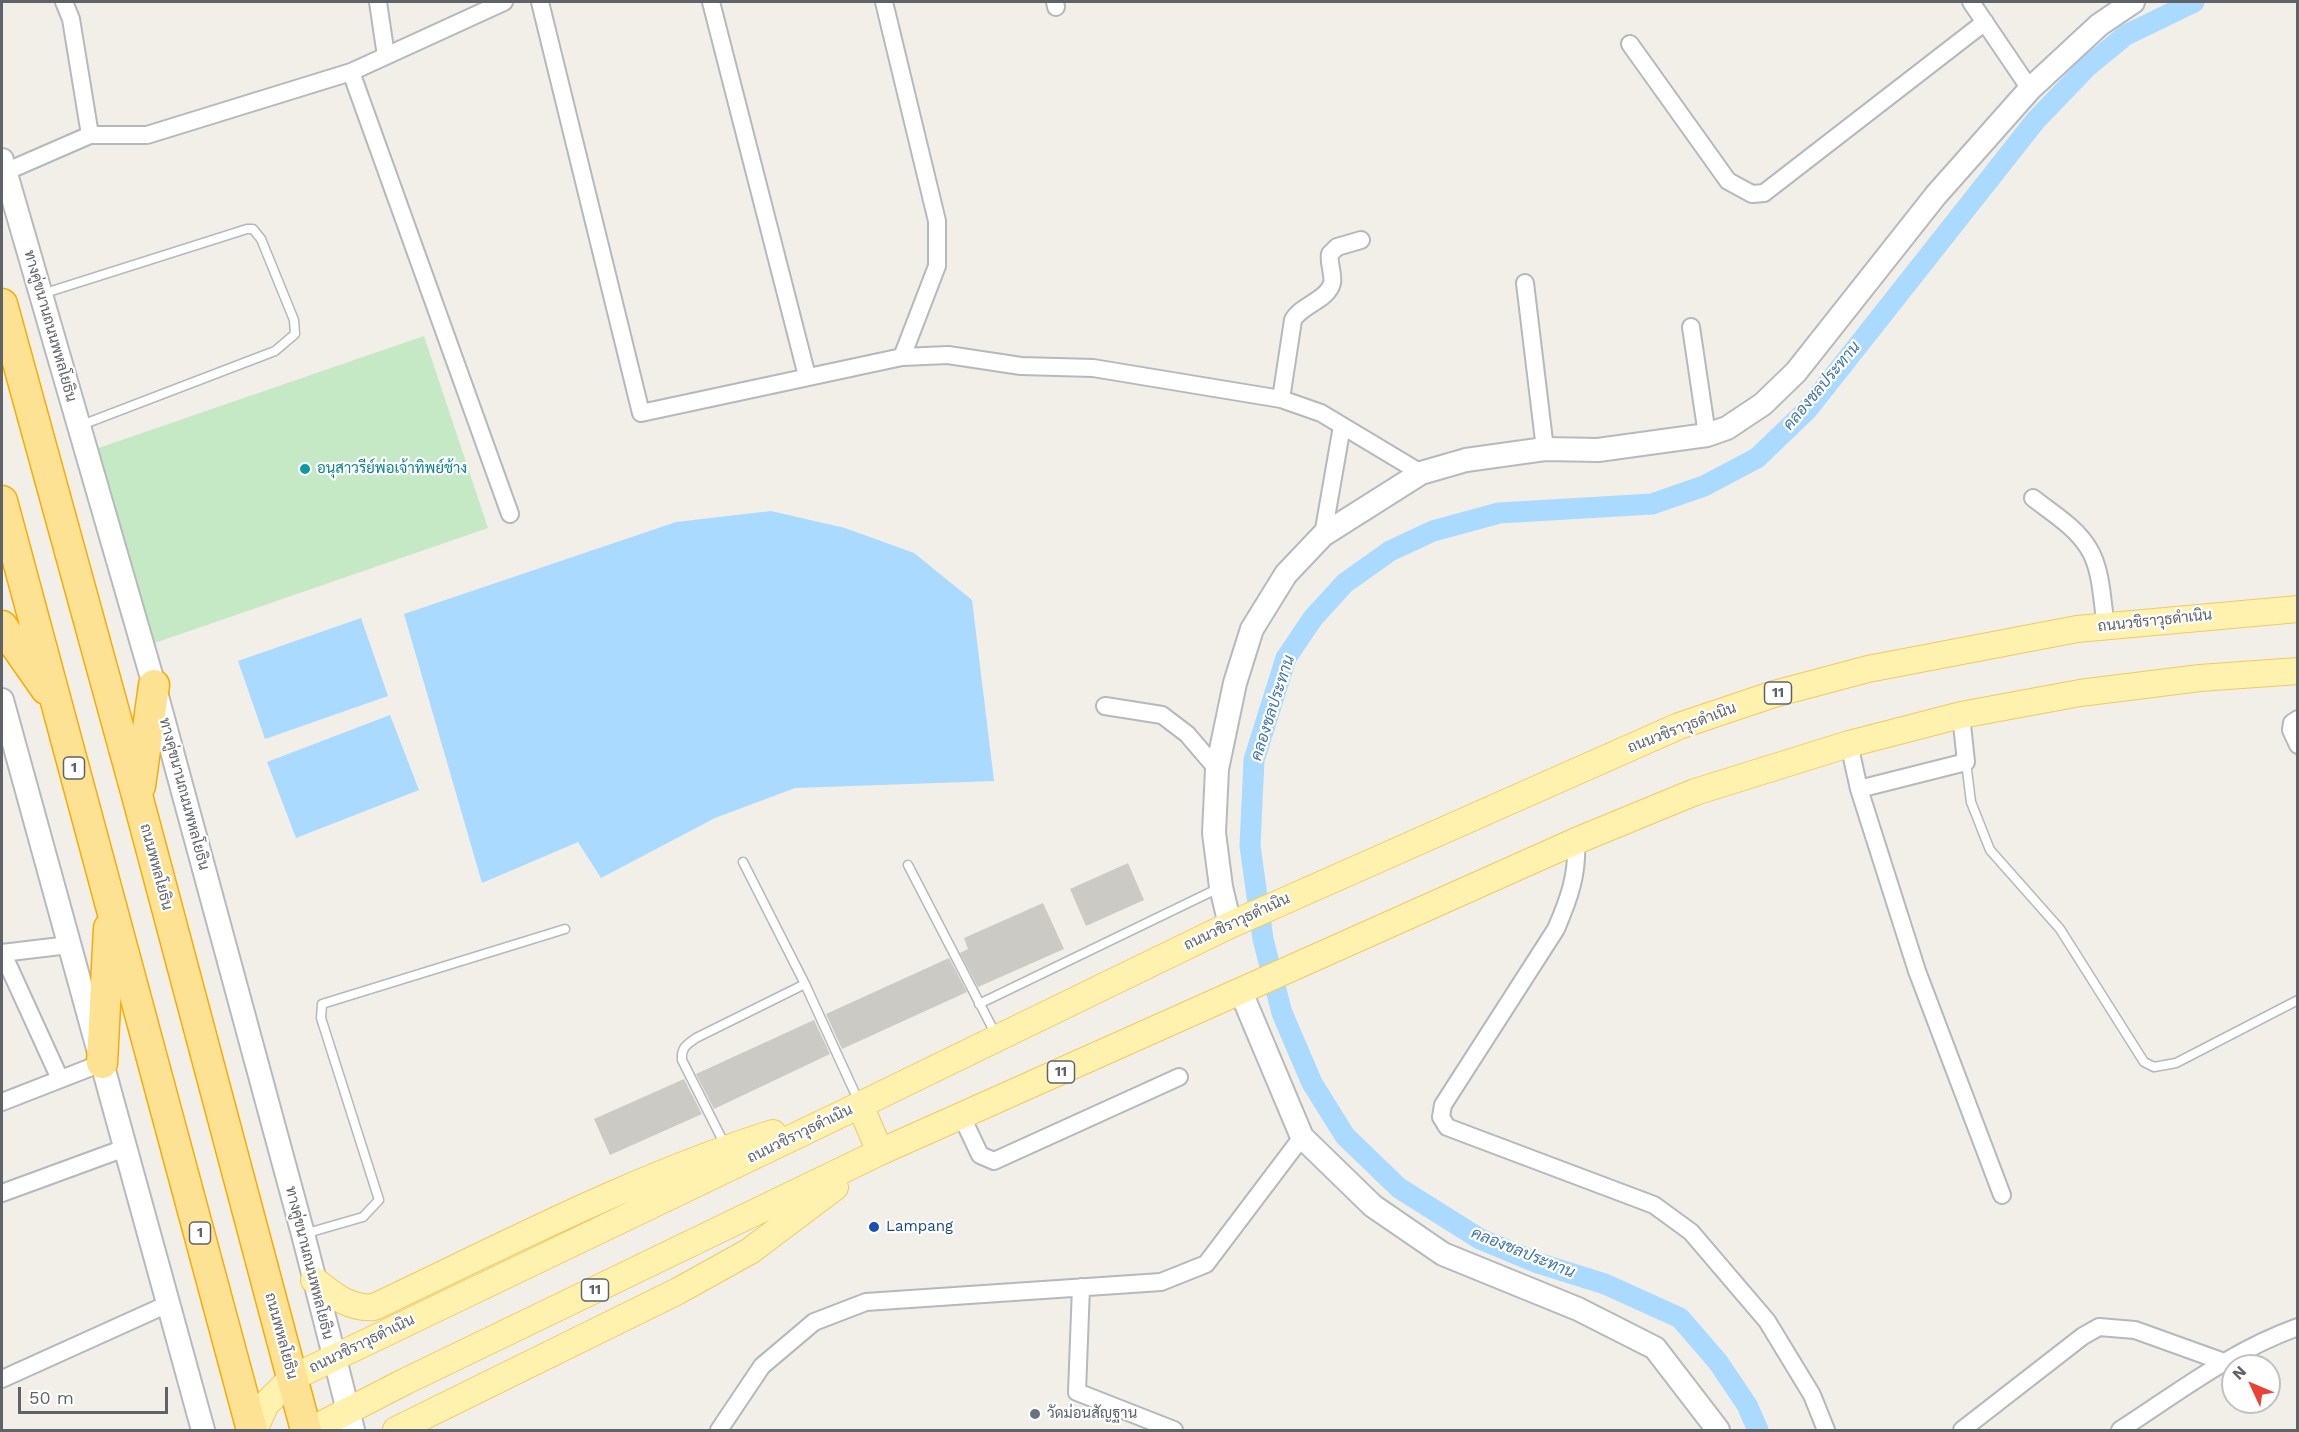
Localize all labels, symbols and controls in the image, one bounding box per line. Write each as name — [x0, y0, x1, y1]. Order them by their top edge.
street label: ทางคู่ขนานถนนพหลโยธิน — [20, 248, 80, 404]
water label: คลองชลประทาน — [1779, 338, 1865, 434]
place label: อนุสาวรีย์พ่อเจ้าทิพย์ช้าง — [317, 460, 467, 478]
marker: อนุสาวรีย์พ่อเจ้าทิพย์ช้าง — [298, 462, 312, 476]
street label: ถนนวชิราวุธดำเนิน — [2097, 606, 2213, 636]
water label: คลองชลประทาน — [1247, 653, 1299, 763]
road number: 11 — [1764, 682, 1792, 704]
street label: ถนนวชิราวุธดำเนิน — [1625, 699, 1739, 757]
street label: ทางคู่ขนานถนนพหลโยธิน — [155, 716, 213, 872]
road number: 1 — [64, 757, 84, 779]
street label: ถนนพหลโยธิน — [136, 822, 176, 912]
street label: ถนนวชิราวุธดำเนิน — [1181, 890, 1293, 954]
road number: 11 — [1048, 1061, 1074, 1083]
street label: ถนนวชิราวุธดำเนิน — [744, 1101, 856, 1167]
street label: ทางคู่ขนานถนนพหลโยธิน — [281, 1185, 337, 1341]
place label: Lampang — [886, 1218, 953, 1236]
marker: Lampang — [867, 1220, 881, 1234]
road number: 1 — [190, 1222, 210, 1244]
water label: คลองชลประทาน — [1469, 1224, 1577, 1282]
road number: 11 — [582, 1279, 608, 1301]
street label: ถนนพหลโยธิน — [261, 1291, 301, 1381]
street label: ถนนวชิราวุธดำเนิน — [306, 1311, 418, 1377]
north arrow — [2221, 1354, 2281, 1414]
text: N — [2228, 1362, 2250, 1383]
scale bar — [21, 1375, 171, 1413]
text: 50 m — [29, 1387, 74, 1408]
place label: วัดม่อนสัญฐาน — [1047, 1405, 1137, 1423]
marker: วัดม่อนสัญฐาน — [1028, 1407, 1042, 1421]

